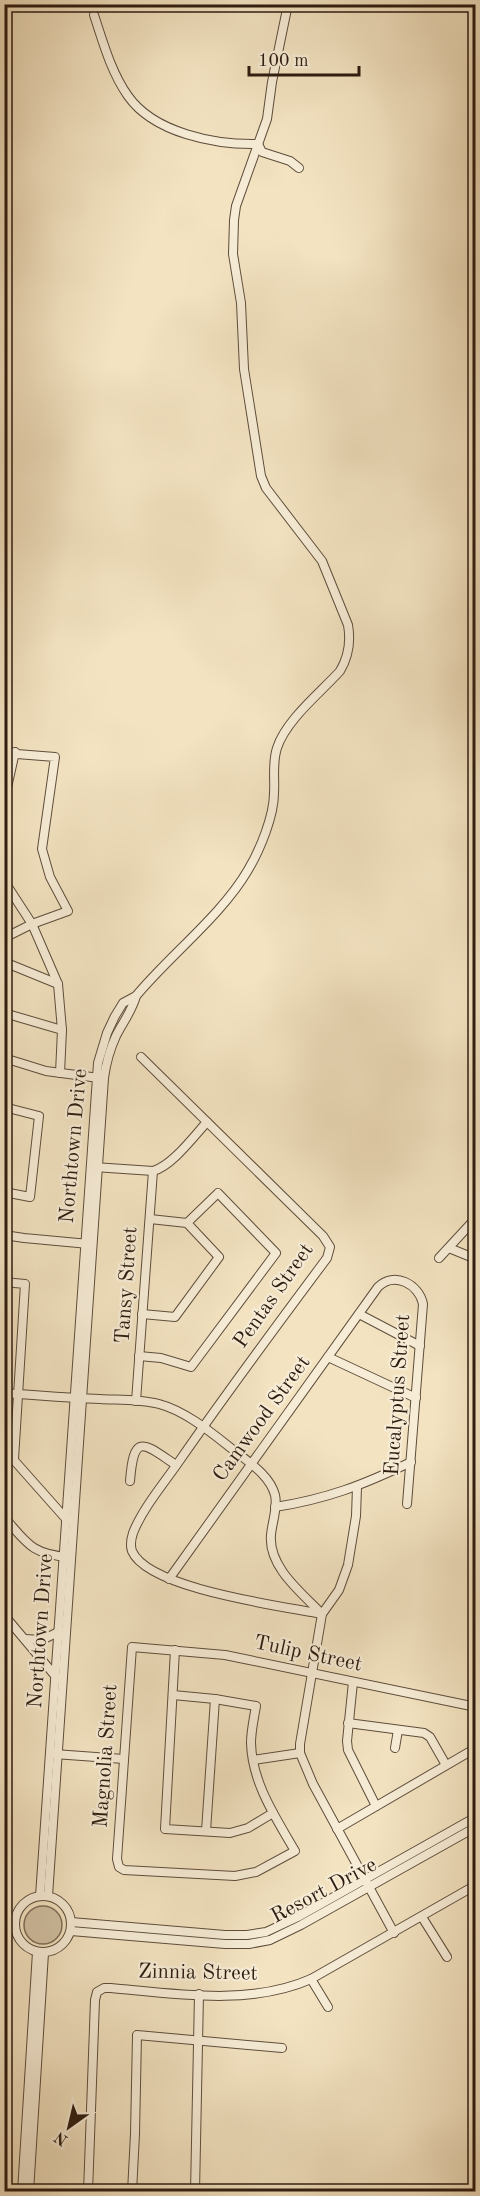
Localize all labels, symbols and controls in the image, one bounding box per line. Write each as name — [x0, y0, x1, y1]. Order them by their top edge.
scale bar — [249, 39, 358, 77]
text: 100 m — [258, 52, 309, 70]
street label: Northtown Drive — [57, 1068, 91, 1224]
street label: Tansy Street — [112, 1226, 142, 1344]
street label: Pentas Street — [230, 1240, 318, 1352]
street label: Eucalyptus Street — [382, 1313, 414, 1477]
street label: Camwood Street — [209, 1352, 315, 1486]
street label: Northtown Drive — [25, 1553, 57, 1709]
street label: Tulip Street — [252, 1632, 364, 1676]
street label: Magnolia Street — [90, 1683, 122, 1829]
street label: Resort Drive — [268, 1854, 380, 1928]
street label: Zinnia Street — [138, 1961, 258, 1985]
north arrow — [39, 2097, 99, 2157]
text: N — [52, 2127, 71, 2148]

